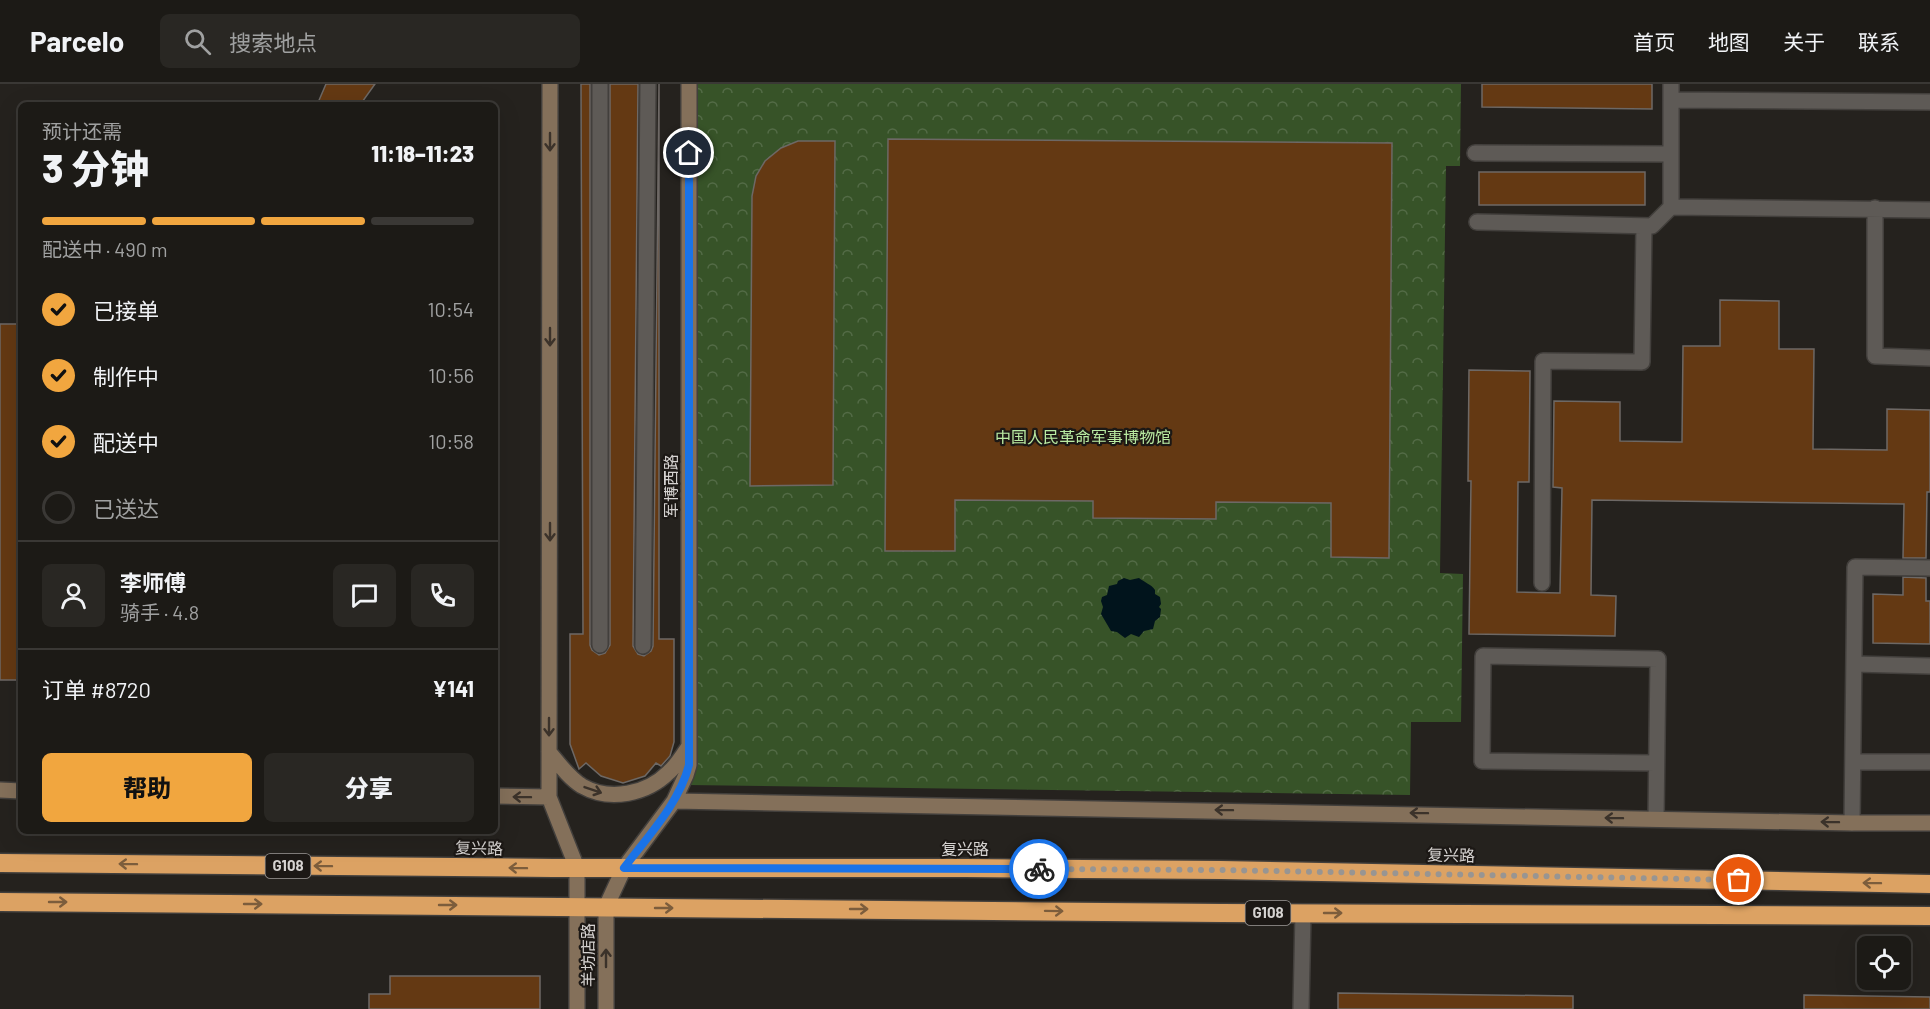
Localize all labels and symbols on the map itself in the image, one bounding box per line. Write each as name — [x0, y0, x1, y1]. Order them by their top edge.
pin — [663, 127, 714, 178]
one-way arrow — [544, 132, 556, 152]
one-way arrow — [544, 327, 556, 347]
park label: 中国人民革命军事博物馆 — [995, 427, 1171, 446]
street label: 军博西路 — [661, 454, 680, 518]
one-way arrow — [544, 522, 556, 542]
one-way arrow — [543, 717, 555, 737]
one-way arrow — [583, 785, 602, 796]
one-way arrow — [513, 791, 533, 803]
one-way arrow — [1214, 804, 1234, 816]
one-way arrow — [1409, 808, 1429, 819]
one-way arrow — [1604, 812, 1624, 824]
one-way arrow — [1820, 817, 1840, 828]
street label: 复兴路 — [455, 838, 503, 857]
street label: 复兴路 — [941, 839, 989, 858]
courier — [1009, 839, 1069, 899]
street label: 复兴路 — [1427, 845, 1475, 864]
road number: G108 — [266, 854, 310, 878]
pin — [1713, 854, 1764, 905]
one-way arrow — [119, 858, 139, 870]
one-way arrow — [314, 860, 334, 872]
one-way arrow — [509, 862, 529, 874]
one-way arrow — [1862, 877, 1882, 889]
one-way arrow — [48, 897, 68, 908]
one-way arrow — [243, 898, 263, 910]
one-way arrow — [438, 899, 458, 911]
road number: G108 — [1246, 901, 1290, 925]
one-way arrow — [654, 902, 674, 914]
one-way arrow — [849, 904, 869, 915]
one-way arrow — [1044, 906, 1064, 917]
one-way arrow — [1323, 907, 1343, 919]
street label: 羊坊店路 — [578, 923, 597, 987]
one-way arrow — [600, 949, 612, 969]

